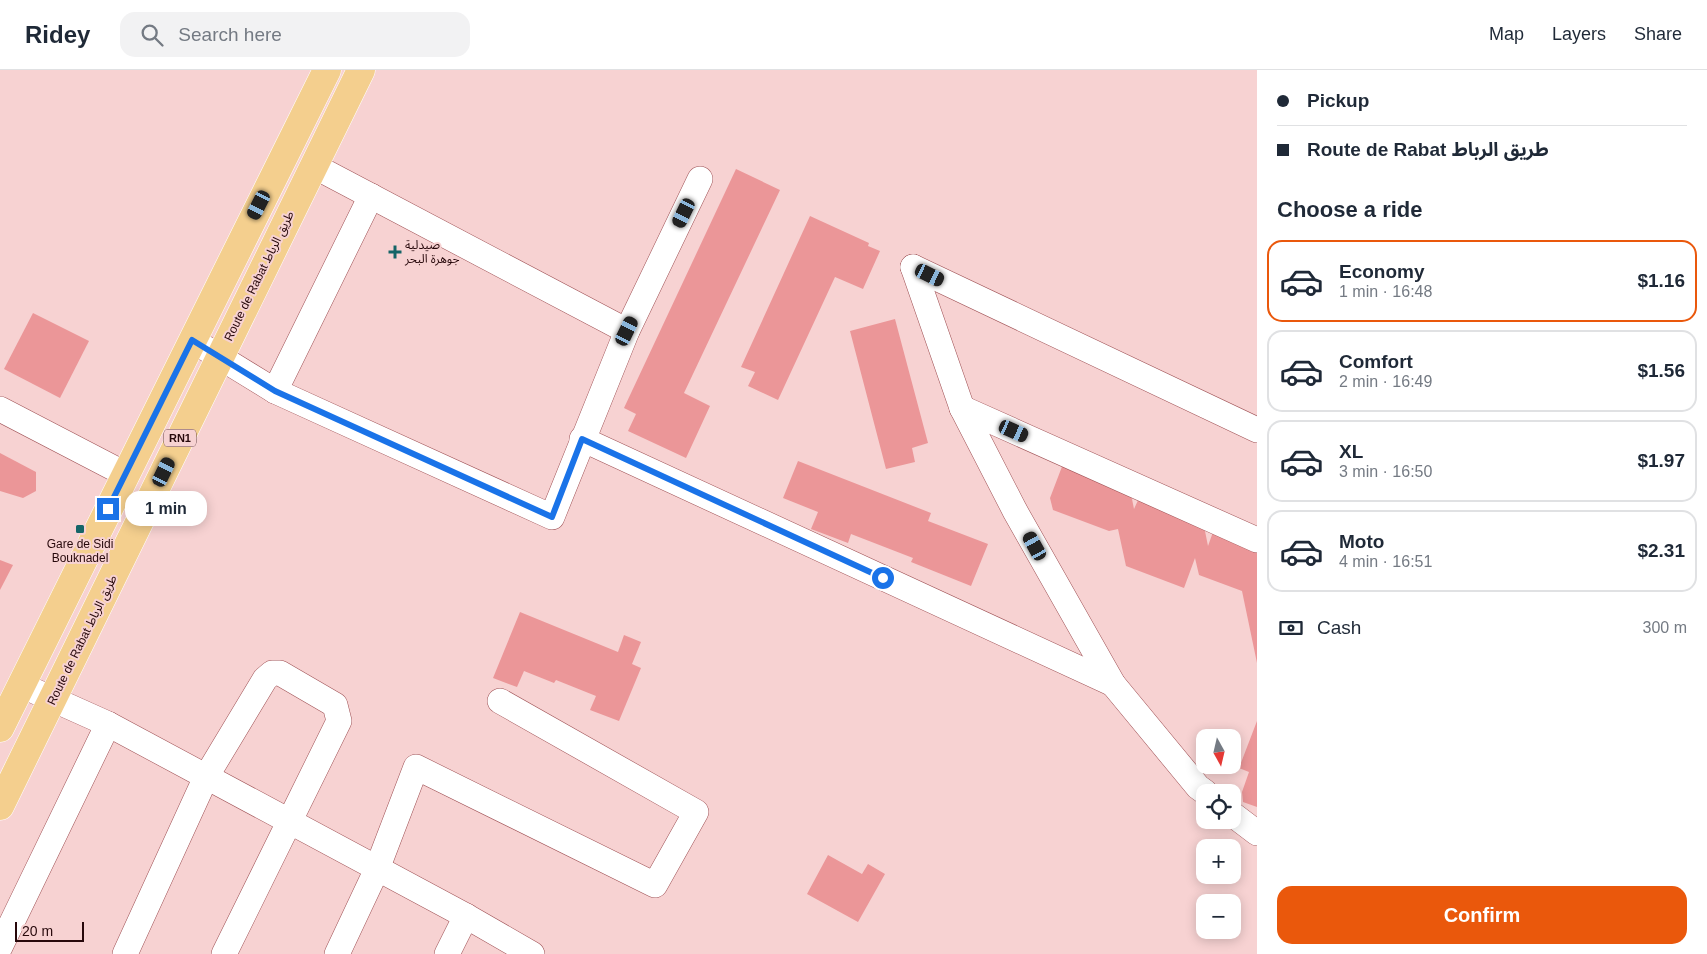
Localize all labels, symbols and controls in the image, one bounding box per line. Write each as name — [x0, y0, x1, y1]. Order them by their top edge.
search box — [120, 12, 470, 57]
text: Ridey — [25, 21, 90, 48]
icon: search — [138, 21, 166, 49]
text: Search here — [178, 24, 282, 45]
text: Map — [1489, 24, 1524, 44]
text: Layers — [1552, 24, 1606, 44]
text: Share — [1634, 24, 1682, 44]
text: Pickup — [1307, 90, 1369, 111]
text: Route de Rabat طريق الرباط — [1307, 139, 1549, 160]
car — [245, 188, 272, 222]
car — [670, 196, 697, 230]
text: Choose a ride — [1277, 197, 1422, 222]
street label: Route de Rabat طريق الرباط — [221, 209, 298, 344]
place label: صيدلية جوهرة البحر — [404, 238, 460, 266]
marker: صيدلية جوهرة البحر — [389, 246, 401, 258]
icon: car — [1279, 259, 1324, 304]
text: Economy — [1339, 261, 1425, 282]
car — [913, 262, 946, 288]
text: $1.16 — [1637, 270, 1685, 291]
text: 1 min · 16:48 — [1339, 283, 1432, 300]
car — [613, 314, 640, 348]
icon: car — [1279, 349, 1324, 394]
text: Comfort — [1339, 351, 1413, 372]
text: $1.56 — [1637, 360, 1685, 381]
text: 2 min · 16:49 — [1339, 373, 1432, 390]
car — [997, 418, 1030, 444]
road number: RN1 — [164, 429, 196, 446]
icon: car — [1279, 439, 1324, 484]
text: XL — [1339, 441, 1363, 462]
text: $1.97 — [1637, 450, 1685, 471]
car — [150, 455, 177, 489]
text: 3 min · 16:50 — [1339, 463, 1432, 480]
callout: 1 min — [126, 492, 208, 526]
route end — [97, 498, 119, 520]
text: 1 min — [145, 500, 187, 517]
marker: Gare de Sidi Bouknadel — [74, 523, 86, 535]
car — [1021, 529, 1048, 563]
icon: car — [1279, 529, 1324, 574]
text: Moto — [1339, 531, 1384, 552]
place label: Gare de Sidi Bouknadel — [47, 537, 113, 565]
text: $2.31 — [1637, 540, 1685, 561]
text: 4 min · 16:51 — [1339, 553, 1432, 570]
route start — [872, 567, 894, 589]
street label: Route de Rabat طريق الرباط — [44, 573, 121, 708]
icon: cash — [1277, 614, 1305, 642]
text: Cash — [1317, 617, 1361, 638]
text: 300 m — [1643, 619, 1687, 636]
north arrow — [1196, 729, 1241, 774]
map controls — [1196, 729, 1241, 939]
button: locate — [1196, 784, 1241, 829]
button: + — [1196, 839, 1241, 884]
button: Confirm — [1277, 886, 1687, 944]
button: − — [1196, 894, 1241, 939]
scale bar — [15, 919, 84, 942]
text: 20 m — [22, 923, 53, 939]

